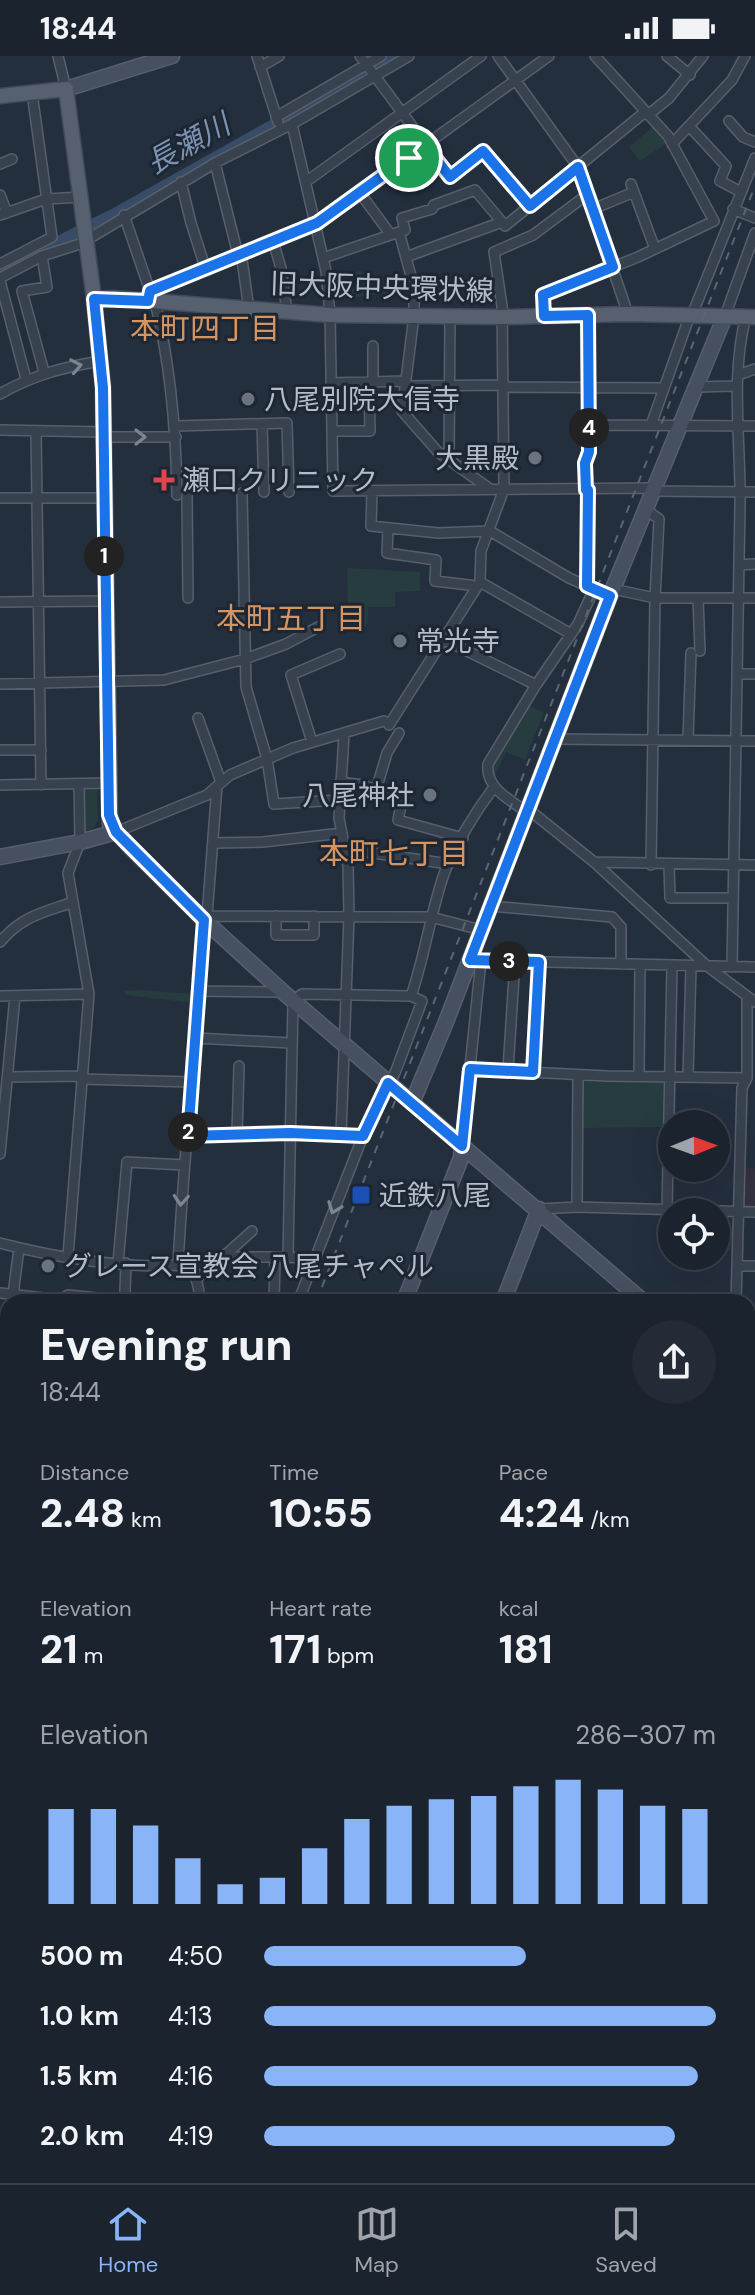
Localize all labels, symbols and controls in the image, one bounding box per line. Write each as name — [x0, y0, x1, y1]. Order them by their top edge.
text: 18:44 — [40, 9, 117, 48]
water label: 長瀬川 — [139, 103, 239, 182]
pin — [375, 124, 443, 192]
icon: arrive — [387, 136, 431, 180]
street label: 旧大阪中央環状線 — [269, 265, 495, 310]
district label: 本町四丁目 — [130, 309, 280, 348]
one-way arrow — [69, 358, 83, 375]
place label: 八尾別院大信寺 — [264, 381, 460, 418]
marker: 八尾別院大信寺 — [239, 390, 257, 408]
pin: 4 — [569, 408, 609, 448]
text: 4 — [582, 413, 596, 442]
one-way arrow — [134, 428, 147, 446]
place label: 大黒殿 — [435, 440, 519, 477]
marker: 大黒殿 — [526, 449, 544, 467]
place label: 瀬口クリニック — [182, 462, 378, 499]
marker: 瀬口クリニック — [153, 469, 175, 491]
pin: 1 — [84, 536, 124, 576]
text: 1 — [100, 541, 108, 570]
district label: 本町五丁目 — [216, 599, 366, 638]
place label: 常光寺 — [416, 623, 500, 660]
marker: 常光寺 — [391, 632, 409, 650]
place label: 八尾神社 — [302, 777, 414, 814]
marker: 八尾神社 — [421, 786, 439, 804]
district label: 本町七丁目 — [319, 834, 469, 873]
pin: 3 — [489, 941, 529, 981]
text: 3 — [502, 946, 516, 975]
north arrow — [658, 1110, 730, 1182]
map controls — [658, 1110, 730, 1270]
pin: 2 — [168, 1112, 208, 1152]
text: 2 — [182, 1117, 194, 1146]
place label: 近鉄八尾 — [379, 1177, 491, 1214]
marker: 近鉄八尾 — [350, 1184, 372, 1206]
one-way arrow — [173, 1194, 190, 1207]
button: locate — [658, 1198, 730, 1270]
one-way arrow — [327, 1200, 344, 1214]
place label: グレース宣教会 八尾チャペル — [64, 1248, 434, 1285]
marker: グレース宣教会 八尾チャペル — [39, 1257, 57, 1275]
text: Evening run — [40, 1316, 293, 1374]
button: share — [632, 1320, 716, 1404]
text: 18:44 — [40, 1375, 101, 1409]
text: Distance — [40, 1458, 129, 1487]
text: Time — [269, 1458, 319, 1487]
text: Pace — [499, 1458, 548, 1487]
text: 2.48 — [40, 1487, 125, 1539]
text: 10:55 — [269, 1487, 373, 1539]
text: 4:24 — [499, 1487, 584, 1539]
text: km — [125, 1505, 162, 1534]
text: /km — [584, 1505, 630, 1534]
text: Elevation — [40, 1594, 132, 1623]
text: Heart rate — [269, 1594, 372, 1623]
text: kcal — [499, 1594, 538, 1623]
text: 21 — [40, 1623, 78, 1675]
text: 171 — [269, 1623, 321, 1675]
text: 181 — [499, 1623, 553, 1675]
text: m — [78, 1641, 103, 1670]
text: bpm — [321, 1641, 374, 1670]
text: Elevation — [40, 1718, 148, 1752]
text: 286–307 m — [575, 1718, 716, 1752]
text: 500 m — [40, 1939, 123, 1973]
text: 4:50 — [168, 1939, 223, 1973]
text: 1.0 km — [40, 1999, 119, 2033]
text: 4:13 — [168, 1999, 213, 2033]
text: 1.5 km — [40, 2059, 118, 2093]
text: 4:16 — [168, 2059, 213, 2093]
text: 2.0 km — [40, 2119, 124, 2153]
text: 4:19 — [168, 2119, 213, 2153]
tab: Home — [98, 2202, 158, 2279]
tab: Map — [355, 2202, 399, 2279]
tab: Saved — [595, 2202, 657, 2279]

